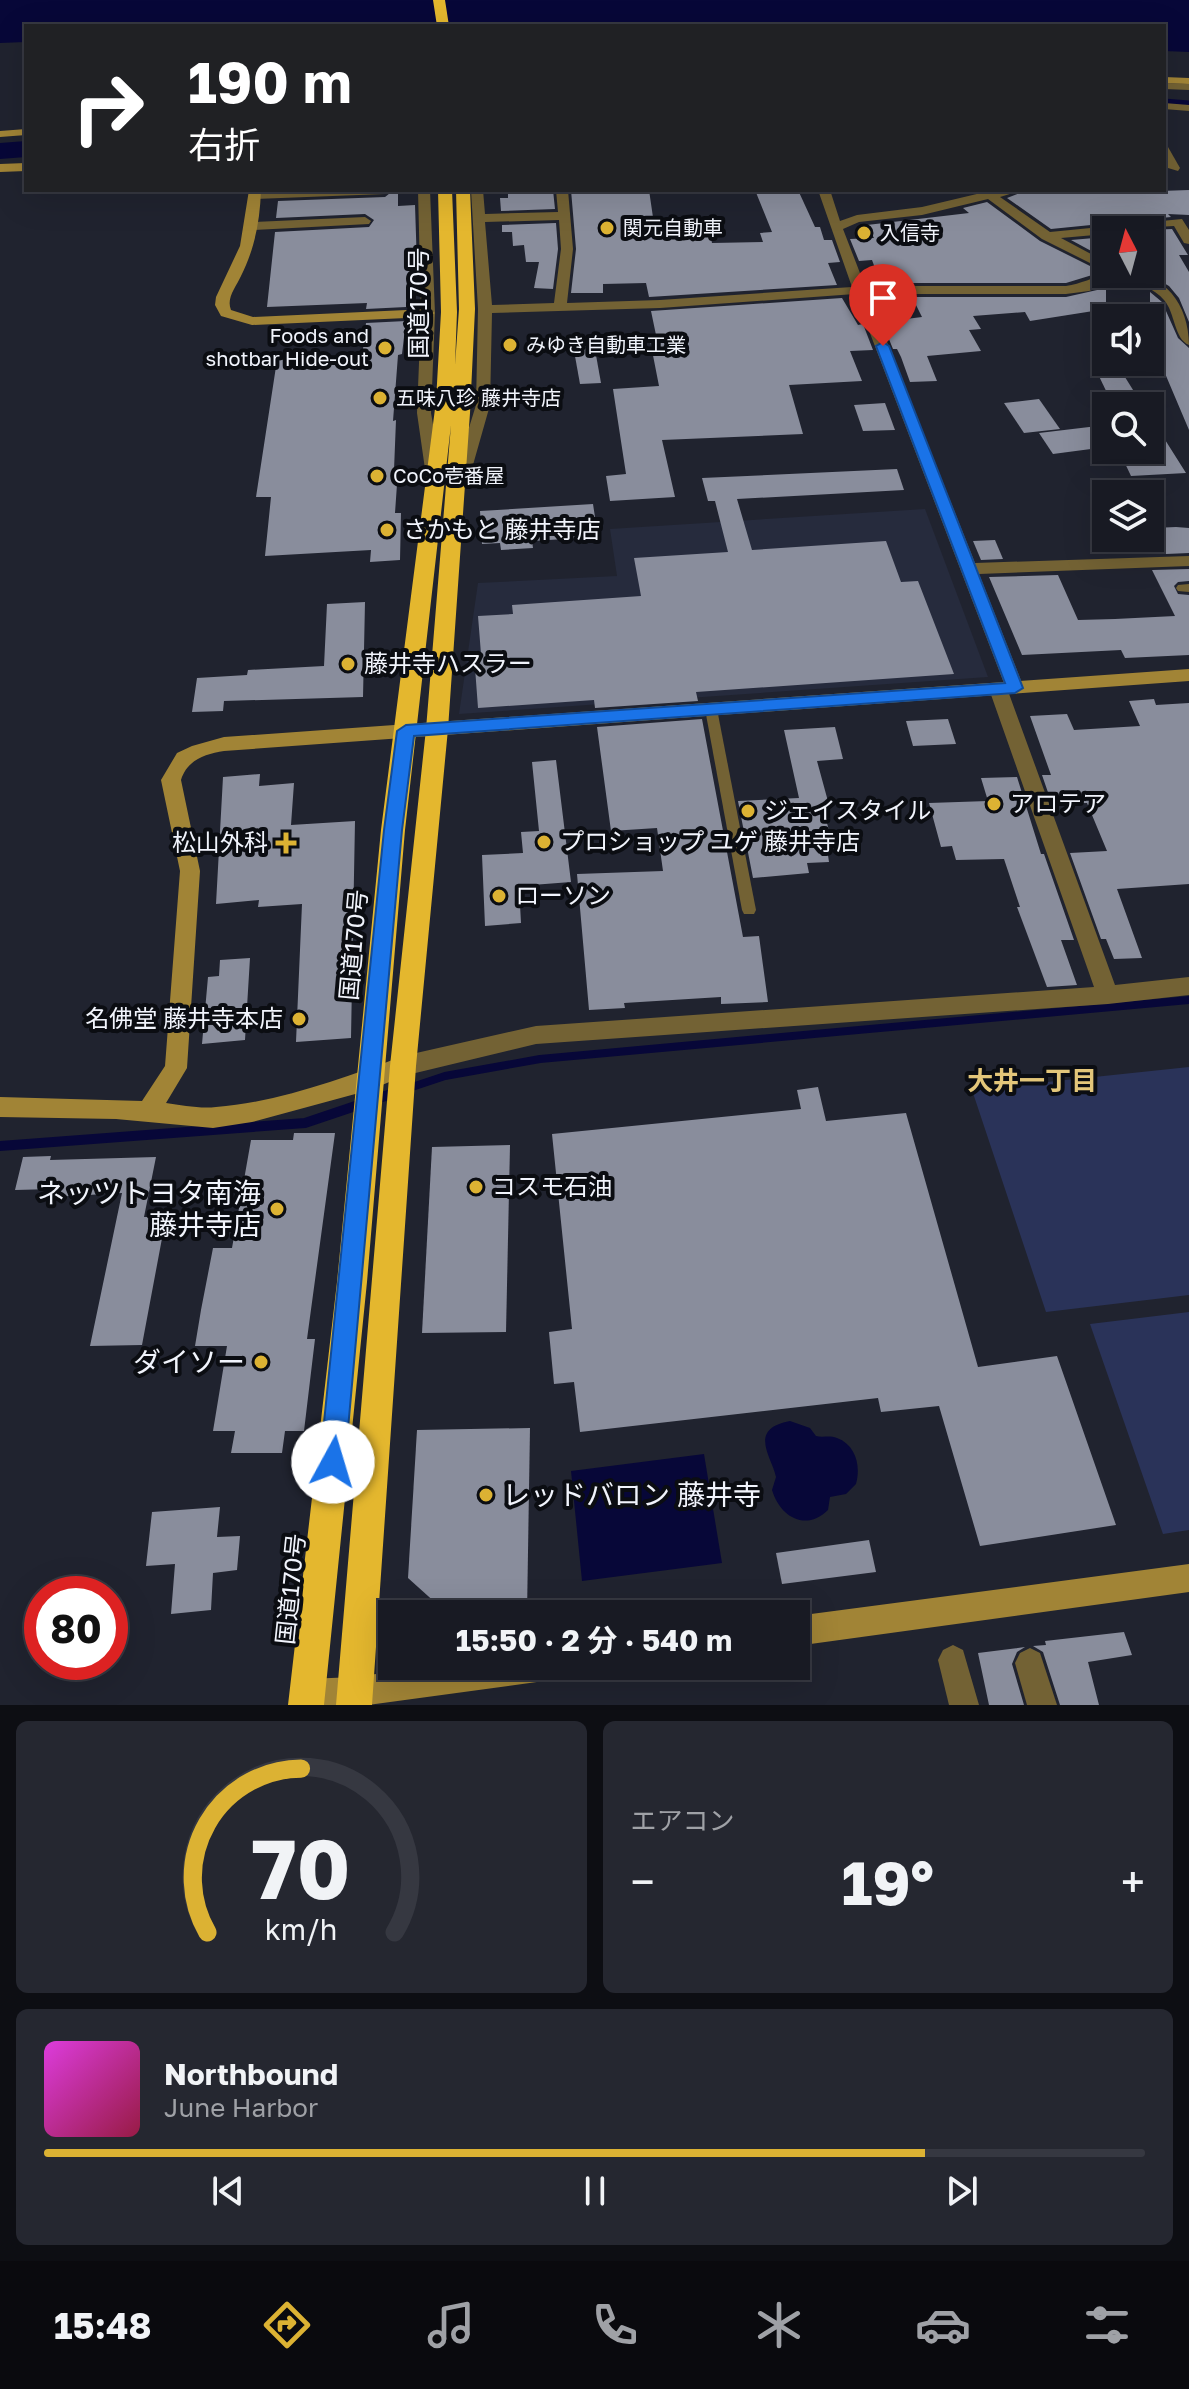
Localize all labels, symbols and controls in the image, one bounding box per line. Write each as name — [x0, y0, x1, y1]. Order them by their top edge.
text: 190 m — [188, 48, 352, 115]
icon: right — [56, 56, 160, 160]
text: 右折 — [188, 123, 260, 166]
place label: 関元自動車 — [623, 215, 723, 239]
north arrow — [1092, 216, 1164, 288]
map controls — [1092, 216, 1164, 552]
marker: 関元自動車 — [598, 219, 616, 237]
place label: 入信寺 — [880, 220, 940, 244]
marker: 入信寺 — [855, 224, 873, 242]
street label: 国道170号 — [403, 247, 432, 359]
pin — [849, 264, 917, 346]
icon: arrive — [861, 276, 905, 320]
button: sound — [1092, 304, 1164, 376]
place label: Foods and shotbar Hide-out — [206, 323, 369, 370]
place label: みゆき自動車工業 — [526, 332, 686, 356]
marker: みゆき自動車工業 — [501, 336, 519, 354]
marker: Foods and shotbar Hide-out — [376, 339, 394, 357]
place label: 五味八珍 藤井寺店 — [396, 385, 561, 409]
marker: 五味八珍 藤井寺店 — [371, 389, 389, 407]
button: search — [1092, 392, 1164, 464]
place label: CoCo壱番屋 — [393, 463, 504, 487]
marker: CoCo壱番屋 — [368, 467, 386, 485]
button: layers — [1092, 480, 1164, 552]
place label: さかもと 藤井寺店 — [403, 514, 601, 543]
marker: さかもと 藤井寺店 — [378, 521, 396, 539]
place label: 藤井寺ハスラー — [364, 648, 532, 677]
marker: 藤井寺ハスラー — [339, 655, 357, 673]
place label: アロテア — [1010, 788, 1106, 817]
place label: ジェイスタイル — [764, 795, 931, 824]
marker: アロテア — [985, 795, 1003, 813]
marker: ジェイスタイル — [739, 802, 757, 820]
place label: プロショップ ユゲ 藤井寺店 — [560, 826, 860, 855]
place label: 松山外科 — [172, 827, 268, 856]
marker: 松山外科 — [275, 832, 297, 854]
marker: プロショップ ユゲ 藤井寺店 — [535, 833, 553, 851]
place label: ローソン — [515, 880, 611, 909]
marker: ローソン — [490, 887, 508, 905]
street label: 国道170号 — [333, 888, 372, 1002]
place label: 名佛堂 藤井寺本店 — [85, 1003, 283, 1032]
marker: 名佛堂 藤井寺本店 — [290, 1010, 308, 1028]
district label: 大井一丁目 — [967, 1065, 1097, 1096]
place label: コスモ石油 — [492, 1171, 612, 1200]
place label: ネッツトヨタ南海 藤井寺店 — [37, 1176, 261, 1241]
marker: コスモ石油 — [467, 1178, 485, 1196]
marker: ネッツトヨタ南海 藤井寺店 — [268, 1200, 286, 1218]
place label: ダイソー — [133, 1345, 245, 1378]
marker: ダイソー — [252, 1353, 270, 1371]
position arrow — [291, 1420, 375, 1504]
place label: レッドバロン 藤井寺 — [502, 1478, 761, 1511]
marker: レッドバロン 藤井寺 — [477, 1486, 495, 1504]
street label: 国道170号 — [269, 1532, 310, 1646]
speed limit sign: 80 — [24, 1576, 128, 1680]
text: 15:50 · 2 分 · 540 m — [456, 1622, 732, 1658]
text: エアコン — [631, 1805, 735, 1836]
text: 70 — [252, 1817, 351, 1917]
text: 19° — [842, 1846, 934, 1918]
text: − — [631, 1855, 655, 1908]
text: + — [1121, 1855, 1145, 1908]
text: km/h — [265, 1912, 338, 1946]
text: Northbound — [164, 2056, 338, 2092]
text: June Harbor — [164, 2092, 318, 2123]
icon: previous — [206, 2169, 250, 2213]
icon: pause — [573, 2169, 617, 2213]
icon: next — [940, 2169, 984, 2213]
icon: directions — [259, 2297, 315, 2353]
icon: music — [423, 2297, 479, 2353]
icon: phone — [587, 2297, 643, 2353]
icon: climate — [751, 2297, 807, 2353]
icon: car — [915, 2297, 971, 2353]
icon: filters — [1079, 2297, 1135, 2353]
text: 15:48 — [54, 2304, 152, 2347]

